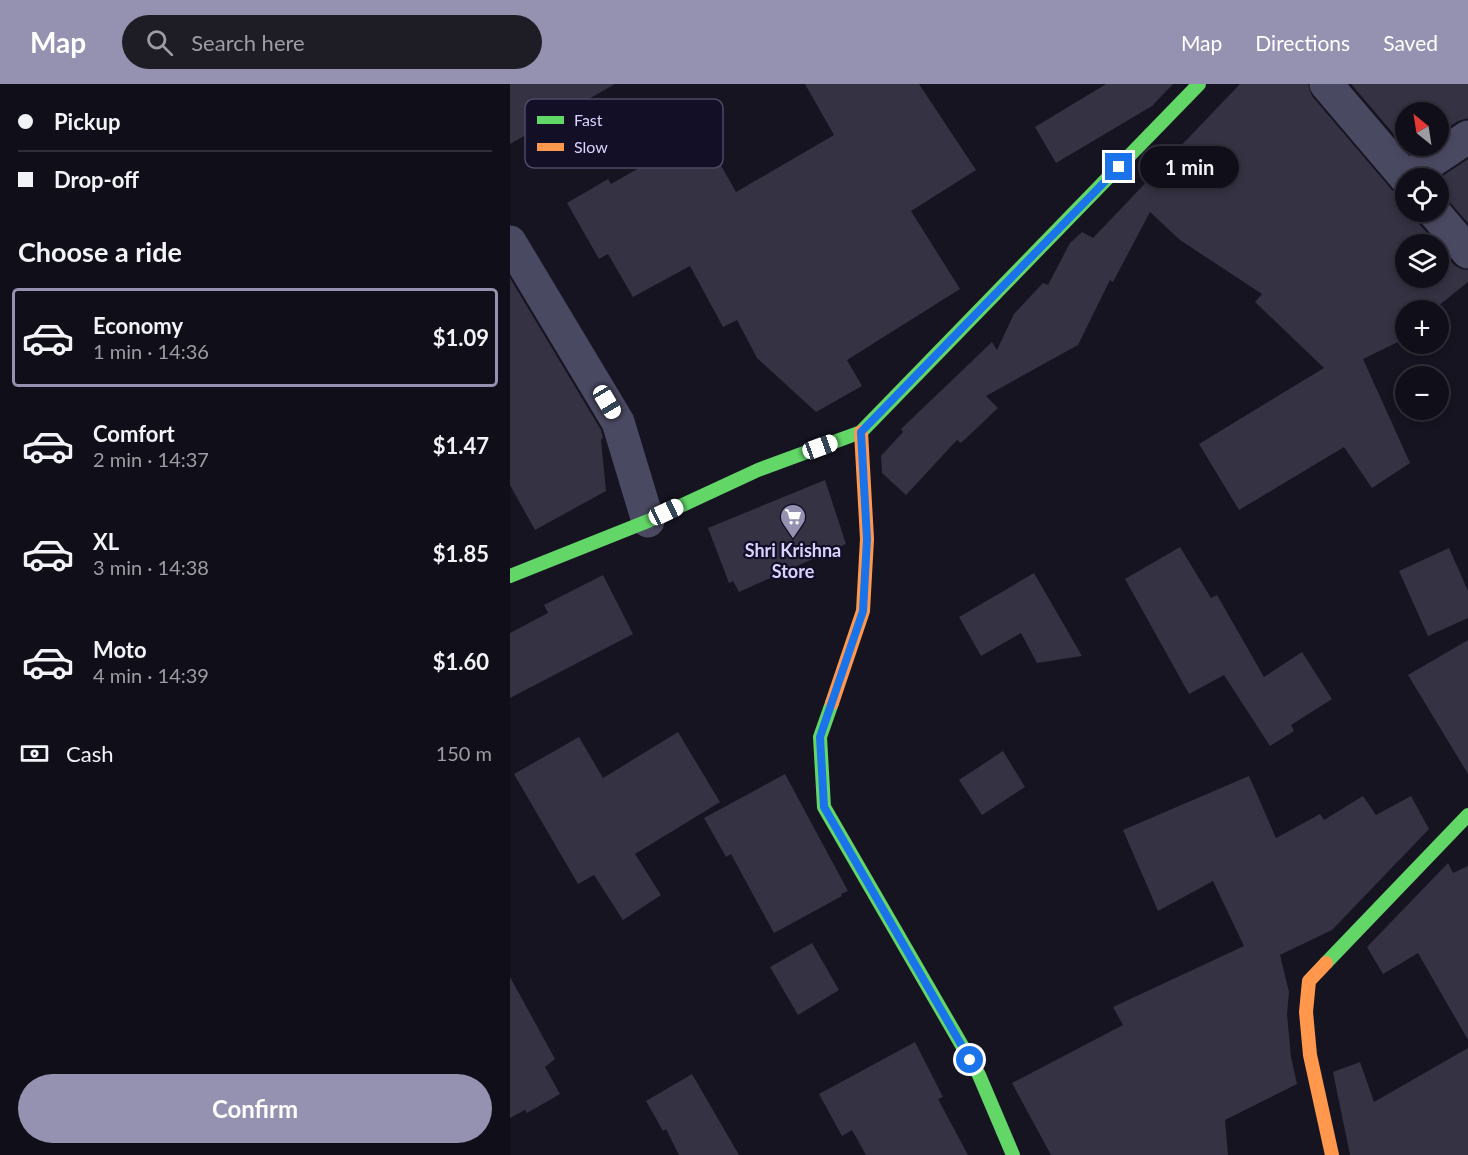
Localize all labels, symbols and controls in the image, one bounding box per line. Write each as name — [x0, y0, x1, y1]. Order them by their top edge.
search box — [122, 15, 542, 69]
text: Map — [30, 25, 86, 59]
icon: search — [143, 26, 176, 59]
text: Search here — [191, 29, 305, 56]
text: Map — [1181, 30, 1222, 55]
text: Directions — [1255, 30, 1350, 55]
text: Saved — [1383, 30, 1438, 55]
legend — [525, 99, 723, 168]
north arrow — [1395, 102, 1449, 156]
map controls — [1395, 102, 1449, 420]
text: Pickup — [54, 108, 120, 135]
text: Fast — [574, 110, 603, 129]
text: Slow — [574, 137, 608, 156]
callout: 1 min — [1140, 146, 1239, 188]
route end — [1105, 153, 1132, 180]
text: 1 min — [1165, 155, 1214, 179]
text: Drop-off — [54, 166, 139, 193]
button: locate — [1395, 168, 1449, 222]
button: layers — [1395, 234, 1449, 288]
text: Choose a ride — [18, 235, 182, 268]
button: + — [1395, 300, 1449, 354]
icon: car — [21, 311, 75, 365]
text: Economy — [93, 312, 183, 339]
text: $1.09 — [433, 324, 489, 351]
text: 1 min · 14:36 — [93, 339, 209, 363]
button: − — [1395, 366, 1449, 420]
car — [590, 382, 624, 422]
icon: car — [21, 419, 75, 473]
text: Comfort — [93, 420, 175, 447]
text: $1.47 — [433, 432, 489, 459]
car — [800, 432, 840, 462]
text: 2 min · 14:37 — [93, 447, 209, 471]
car — [646, 496, 686, 528]
supermarket icon: Shri Krishna Store — [778, 502, 808, 540]
icon: car — [21, 527, 75, 581]
text: XL — [93, 528, 119, 555]
place label: Shri Krishna Store — [745, 539, 841, 582]
text: $1.85 — [433, 540, 489, 567]
text: 3 min · 14:38 — [93, 555, 209, 579]
icon: car — [21, 635, 75, 689]
text: Moto — [93, 636, 147, 663]
text: $1.60 — [433, 648, 489, 675]
text: 4 min · 14:39 — [93, 663, 209, 687]
icon: cash — [18, 737, 51, 770]
text: Cash — [66, 740, 113, 767]
text: 150 m — [436, 741, 492, 765]
route start — [956, 1046, 983, 1073]
button: Confirm — [18, 1074, 492, 1143]

